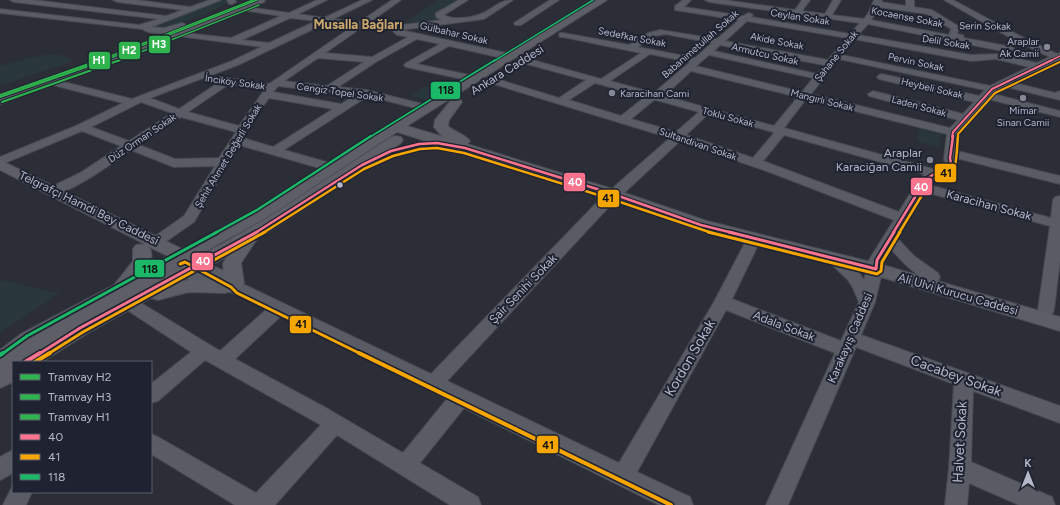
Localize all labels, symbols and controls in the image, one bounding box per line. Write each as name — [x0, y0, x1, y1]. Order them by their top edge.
street label: Kocaense Sokak — [870, 4, 944, 30]
street label: Ceylan Sokak — [769, 6, 831, 28]
street label: Babanimetullah Sokak — [659, 7, 741, 81]
district label: Musalla Bağları — [313, 17, 403, 32]
street label: Gülbahar Sokak — [419, 19, 489, 47]
street label: Serin Sokak — [959, 19, 1011, 33]
street label: Sedefkar Sokak — [597, 24, 667, 50]
street label: Şahane Sokak — [811, 28, 861, 84]
street label: Akide Sokak — [749, 29, 805, 53]
street label: Delil Sokak — [921, 32, 971, 52]
line badge: H3 — [148, 35, 171, 54]
place label: Araplar Ak Camii — [999, 35, 1040, 60]
text: H3 — [152, 38, 166, 51]
street label: Armutcu Sokak — [730, 40, 800, 68]
line badge: H2 — [118, 41, 141, 60]
street label: Ankara Caddesi — [468, 42, 546, 98]
marker: Araplar Ak Camii — [1042, 42, 1052, 52]
text: H2 — [122, 44, 136, 57]
street label: Pervin Sokak — [887, 50, 945, 74]
line badge: H1 — [88, 51, 111, 70]
text: H1 — [93, 54, 105, 67]
street label: İnciköy Sokak — [204, 71, 266, 93]
street label: Heybeli Sokak — [900, 75, 964, 101]
street label: Cengiz Topel Sokak — [296, 79, 384, 105]
line badge: 118 — [430, 81, 461, 100]
text: 118 — [438, 84, 454, 97]
street label: Mangırlı Sokak — [789, 86, 855, 114]
place label: Karacihan Cami — [620, 87, 689, 100]
marker: Karacihan Cami — [607, 88, 617, 98]
street label: Laden Sokak — [890, 92, 948, 120]
marker: Mimar Sinan Camii — [1018, 93, 1028, 103]
street label: Şehit Ahmet Değerli Sokak — [192, 102, 264, 210]
street label: Toklu Sokak — [701, 104, 755, 130]
place label: Mimar Sinan Camii — [997, 104, 1049, 129]
street label: Düz Orman Sokak — [106, 110, 179, 166]
street label: Sultandivan Sokak — [657, 125, 739, 163]
place label: Araplar Karaciğan Camii — [836, 146, 922, 174]
marker: Araplar Karaciğan Camii — [925, 155, 935, 165]
line badge: 41 — [934, 163, 957, 183]
text: 41 — [940, 167, 952, 180]
street label: Telgrafçı Hamdi Bey Caddesi — [17, 168, 161, 248]
line badge: 40 — [563, 172, 586, 192]
text: 40 — [568, 176, 582, 189]
line badge: 40 — [910, 177, 933, 196]
unlabelled marker — [335, 180, 345, 190]
text: 40 — [914, 181, 928, 194]
street label: Karacihan Sokak — [945, 187, 1033, 223]
line badge: 41 — [597, 189, 620, 208]
text: 41 — [602, 192, 614, 205]
street label: Şair Senihi Sokak — [486, 251, 560, 327]
line badge: 40 — [191, 252, 214, 271]
text: 40 — [196, 255, 210, 268]
line badge: 118 — [134, 259, 165, 278]
text: 118 — [142, 263, 158, 276]
street label: Ali Ulvi Kurucu Caddesi — [896, 270, 1020, 318]
street label: Karakayış Caddesi — [825, 291, 875, 385]
street label: Adala Sokak — [751, 308, 817, 344]
line badge: 41 — [289, 315, 312, 334]
street label: Kordon Sokak — [661, 316, 719, 400]
text: 41 — [295, 318, 307, 331]
street label: Cacabey Sokak — [908, 352, 1004, 400]
legend — [12, 361, 152, 493]
text: Tramvay H2 — [48, 370, 112, 384]
text: Tramvay H3 — [48, 390, 111, 404]
street label: Halvet Sokak — [949, 401, 971, 483]
text: Tramvay H1 — [48, 410, 110, 424]
text: 40 — [48, 430, 63, 444]
line badge: 41 — [536, 435, 559, 454]
text: 41 — [542, 439, 554, 452]
text: 41 — [48, 450, 60, 464]
north arrow — [1008, 453, 1048, 493]
text: K — [1024, 457, 1032, 470]
text: 118 — [48, 470, 65, 484]

